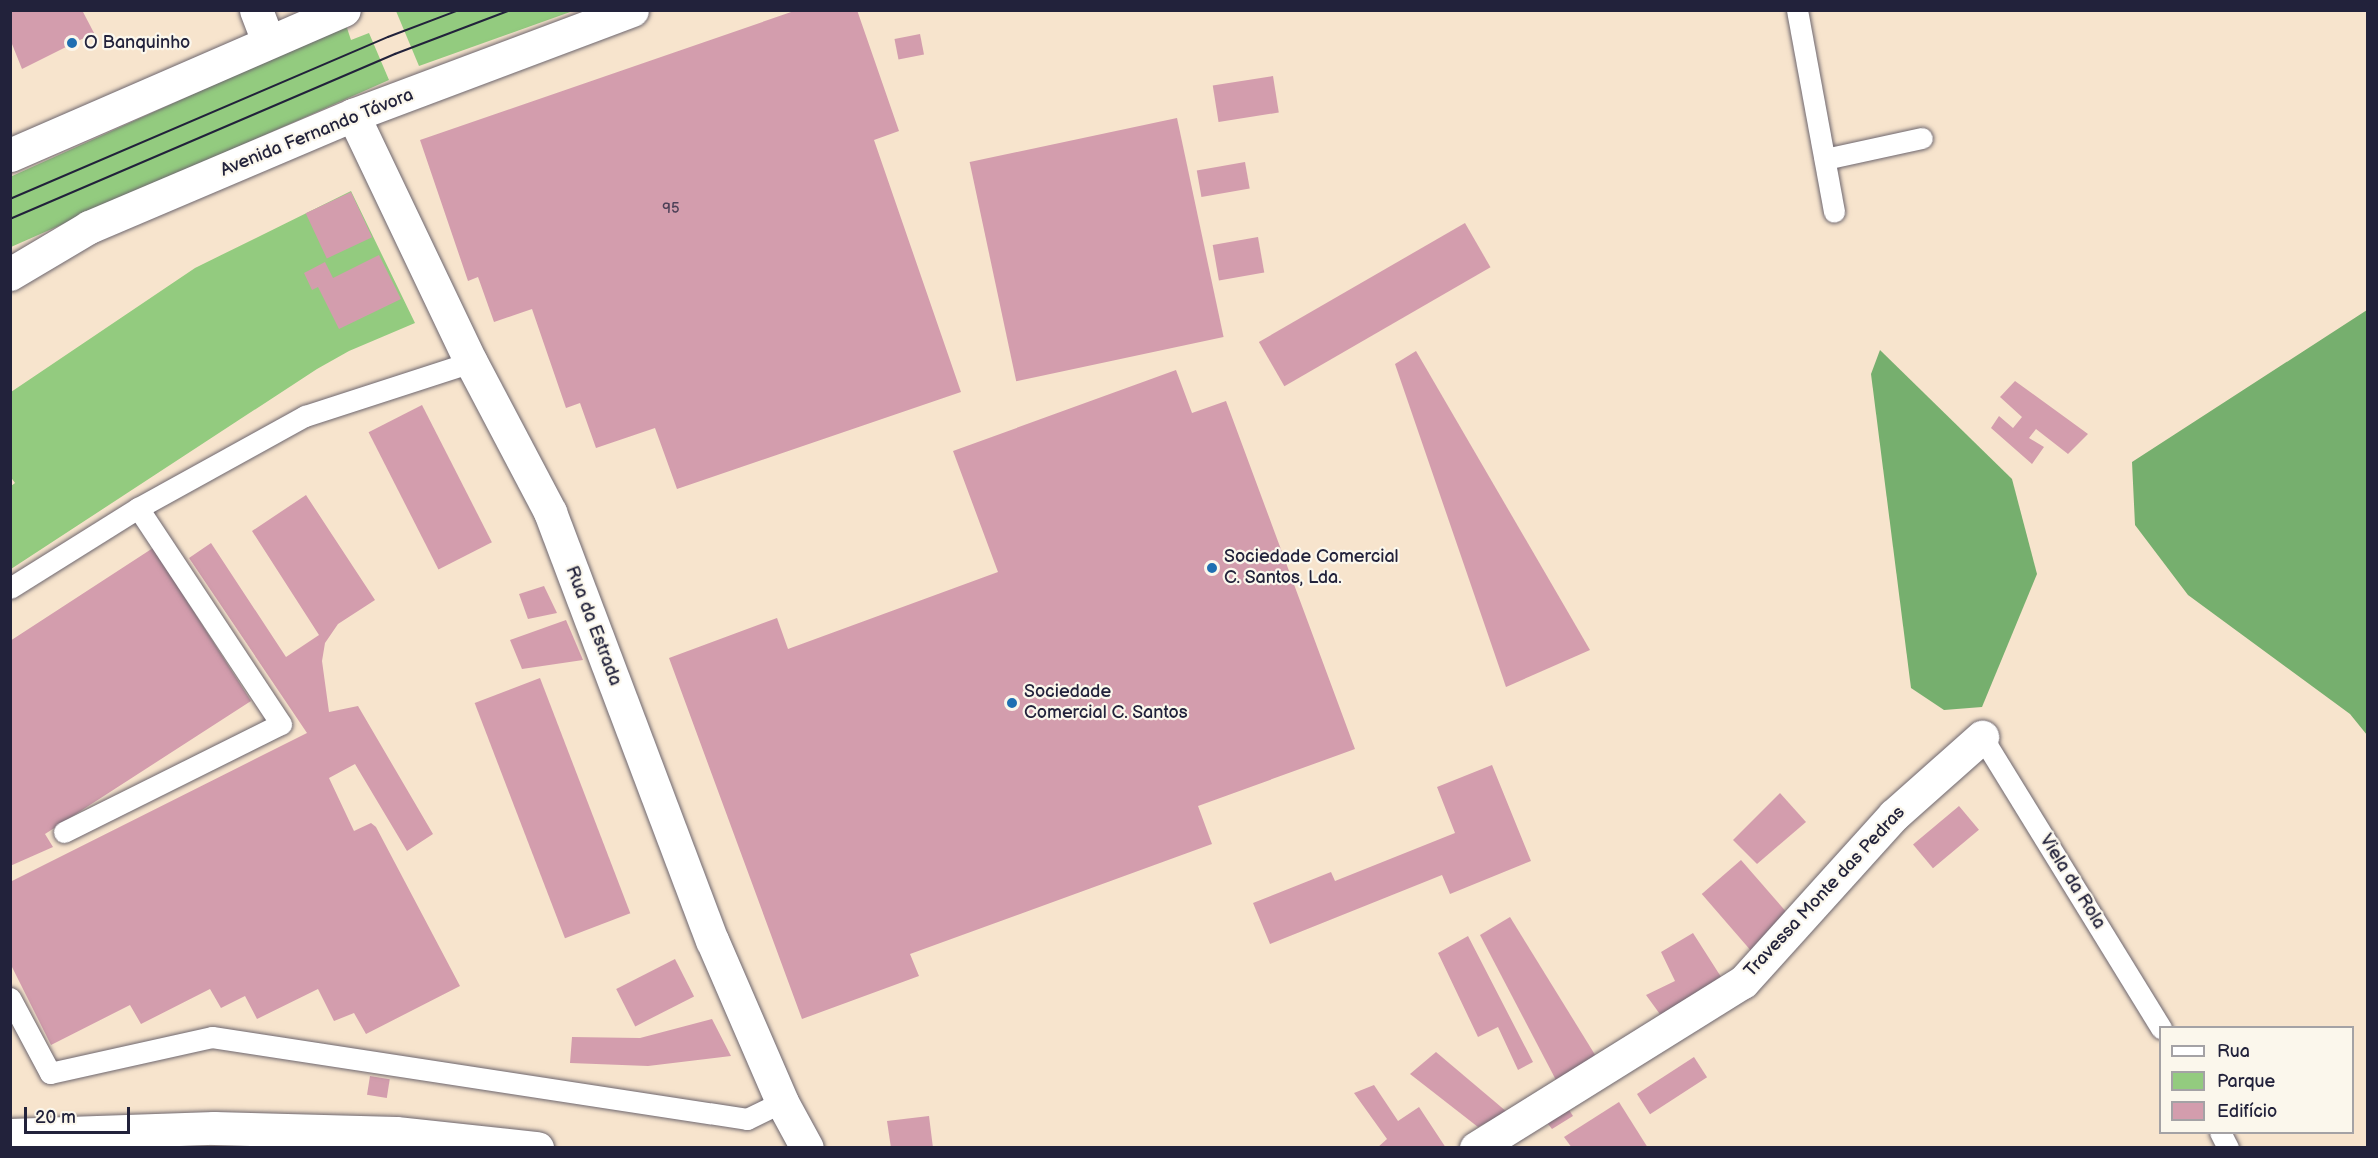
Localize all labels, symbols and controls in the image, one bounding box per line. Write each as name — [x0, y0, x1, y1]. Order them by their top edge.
place label: O Banquinho — [84, 32, 190, 54]
marker: O Banquinho — [65, 36, 79, 50]
street label: Avenida Fernando Távora — [217, 84, 417, 182]
house number: 95 — [662, 200, 680, 218]
place label: Sociedade Comercial C. Santos, Lda. — [1224, 547, 1399, 590]
marker: Sociedade Comercial C. Santos, Lda. — [1205, 561, 1219, 575]
street label: Rua da Estrada — [560, 563, 626, 689]
place label: Sociedade Comercial C. Santos — [1024, 682, 1188, 724]
marker: Sociedade Comercial C. Santos — [1005, 696, 1019, 710]
street label: Travessa Monte das Pedras — [1740, 802, 1910, 982]
street label: Viela da Rola — [2034, 831, 2110, 933]
legend — [2159, 1026, 2354, 1134]
text: Rua — [2217, 1041, 2250, 1062]
text: Parque — [2217, 1071, 2275, 1092]
scale bar — [27, 1095, 134, 1133]
text: Edifício — [2217, 1101, 2277, 1122]
text: 20 m — [35, 1107, 76, 1128]

